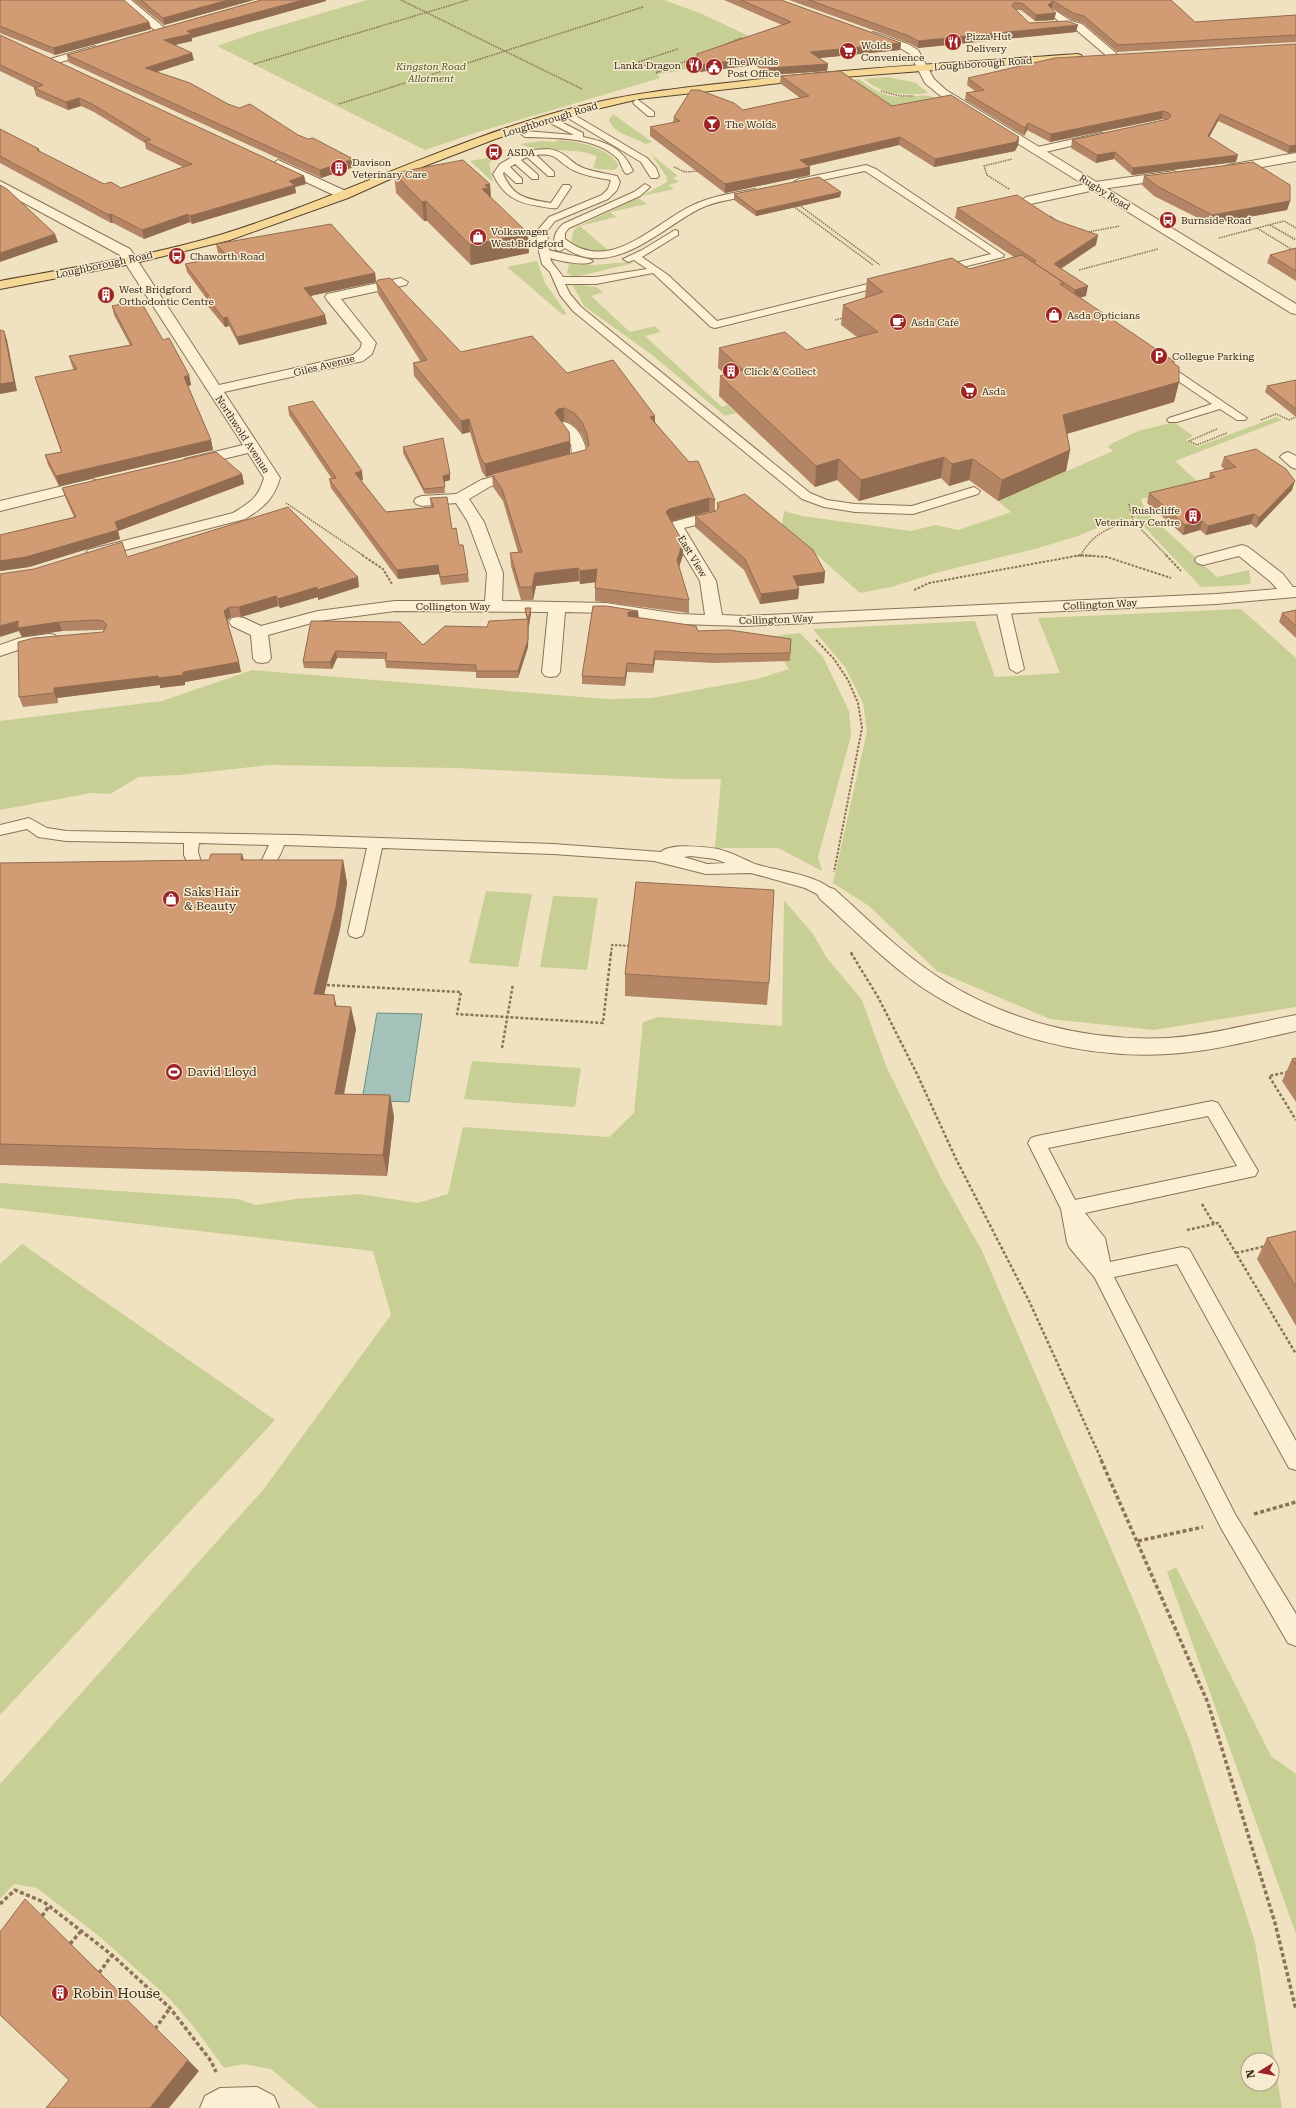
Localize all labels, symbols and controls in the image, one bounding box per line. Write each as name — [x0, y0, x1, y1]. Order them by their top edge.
place label: Pizza Hut Delivery — [966, 31, 1012, 54]
restaurant icon: Pizza Hut Delivery — [943, 32, 963, 52]
place label: Wolds Convenience — [861, 40, 925, 63]
supermarket icon: Wolds Convenience — [838, 41, 858, 61]
restaurant icon: Lanka Dragon — [684, 55, 704, 75]
street label: Loughborough Road — [933, 55, 1033, 72]
place label: The Wolds Post Office — [727, 56, 780, 79]
public building icon: The Wolds Post Office — [704, 57, 724, 77]
place label: Lanka Dragon — [614, 60, 682, 71]
park label: Kingston Road Allotment — [395, 61, 466, 84]
street label: Loughborough Road — [501, 100, 600, 139]
bar icon: The Wolds — [702, 114, 722, 134]
place label: The Wolds — [725, 119, 777, 130]
bus stop icon: ASDA — [484, 142, 504, 162]
place label: ASDA — [507, 147, 535, 158]
place label: Davison Veterinary Care — [352, 157, 428, 180]
building icon: Davison Veterinary Care — [329, 158, 349, 178]
street label: Rugby Road — [1077, 172, 1133, 213]
bus stop icon: Burnside Road — [1158, 210, 1178, 230]
place label: Burnside Road — [1181, 215, 1252, 226]
place label: Volkswagen West Bridgford — [491, 226, 564, 249]
shop icon: Volkswagen West Bridgford — [468, 227, 488, 247]
bus stop icon: Chaworth Road — [167, 246, 187, 266]
street label: Loughborough Road — [55, 249, 154, 280]
place label: Chaworth Road — [190, 251, 265, 262]
place label: West Bridgford Orthodontic Centre — [119, 284, 214, 307]
building icon: West Bridgford Orthodontic Centre — [96, 285, 116, 305]
shop icon: Asda Opticians — [1044, 305, 1064, 325]
place label: Asda Opticians — [1067, 310, 1140, 321]
cafe icon: Asda Café — [888, 312, 908, 332]
place label: Asda Café — [911, 317, 960, 328]
parking icon: Collegue Parking — [1149, 346, 1169, 366]
place label: Collegue Parking — [1172, 351, 1255, 362]
street label: Giles Avenue — [292, 352, 356, 378]
building icon: Click & Collect — [721, 361, 741, 381]
place label: Click & Collect — [744, 366, 817, 377]
supermarket icon: Asda — [959, 381, 979, 401]
place label: Asda — [982, 386, 1006, 397]
street label: Northwold Avenue — [213, 393, 272, 476]
place label: Rushcliffe Veterinary Centre — [1095, 505, 1181, 528]
building icon: Rushcliffe Veterinary Centre — [1183, 506, 1203, 526]
street label: East View — [676, 533, 710, 580]
street label: Collington Way — [1063, 597, 1138, 612]
street label: Collington Way — [416, 601, 490, 612]
street label: Collington Way — [739, 613, 814, 626]
place label: Saks Hair & Beauty — [184, 885, 239, 913]
shop icon: Saks Hair & Beauty — [161, 889, 181, 909]
sports icon: David Lloyd — [164, 1062, 184, 1082]
place label: David Lloyd — [187, 1065, 257, 1079]
building icon: Robin House — [50, 1983, 70, 2003]
place label: Robin House — [73, 1985, 161, 2001]
north arrow — [1240, 2052, 1280, 2092]
text: N — [1243, 2068, 1258, 2079]

